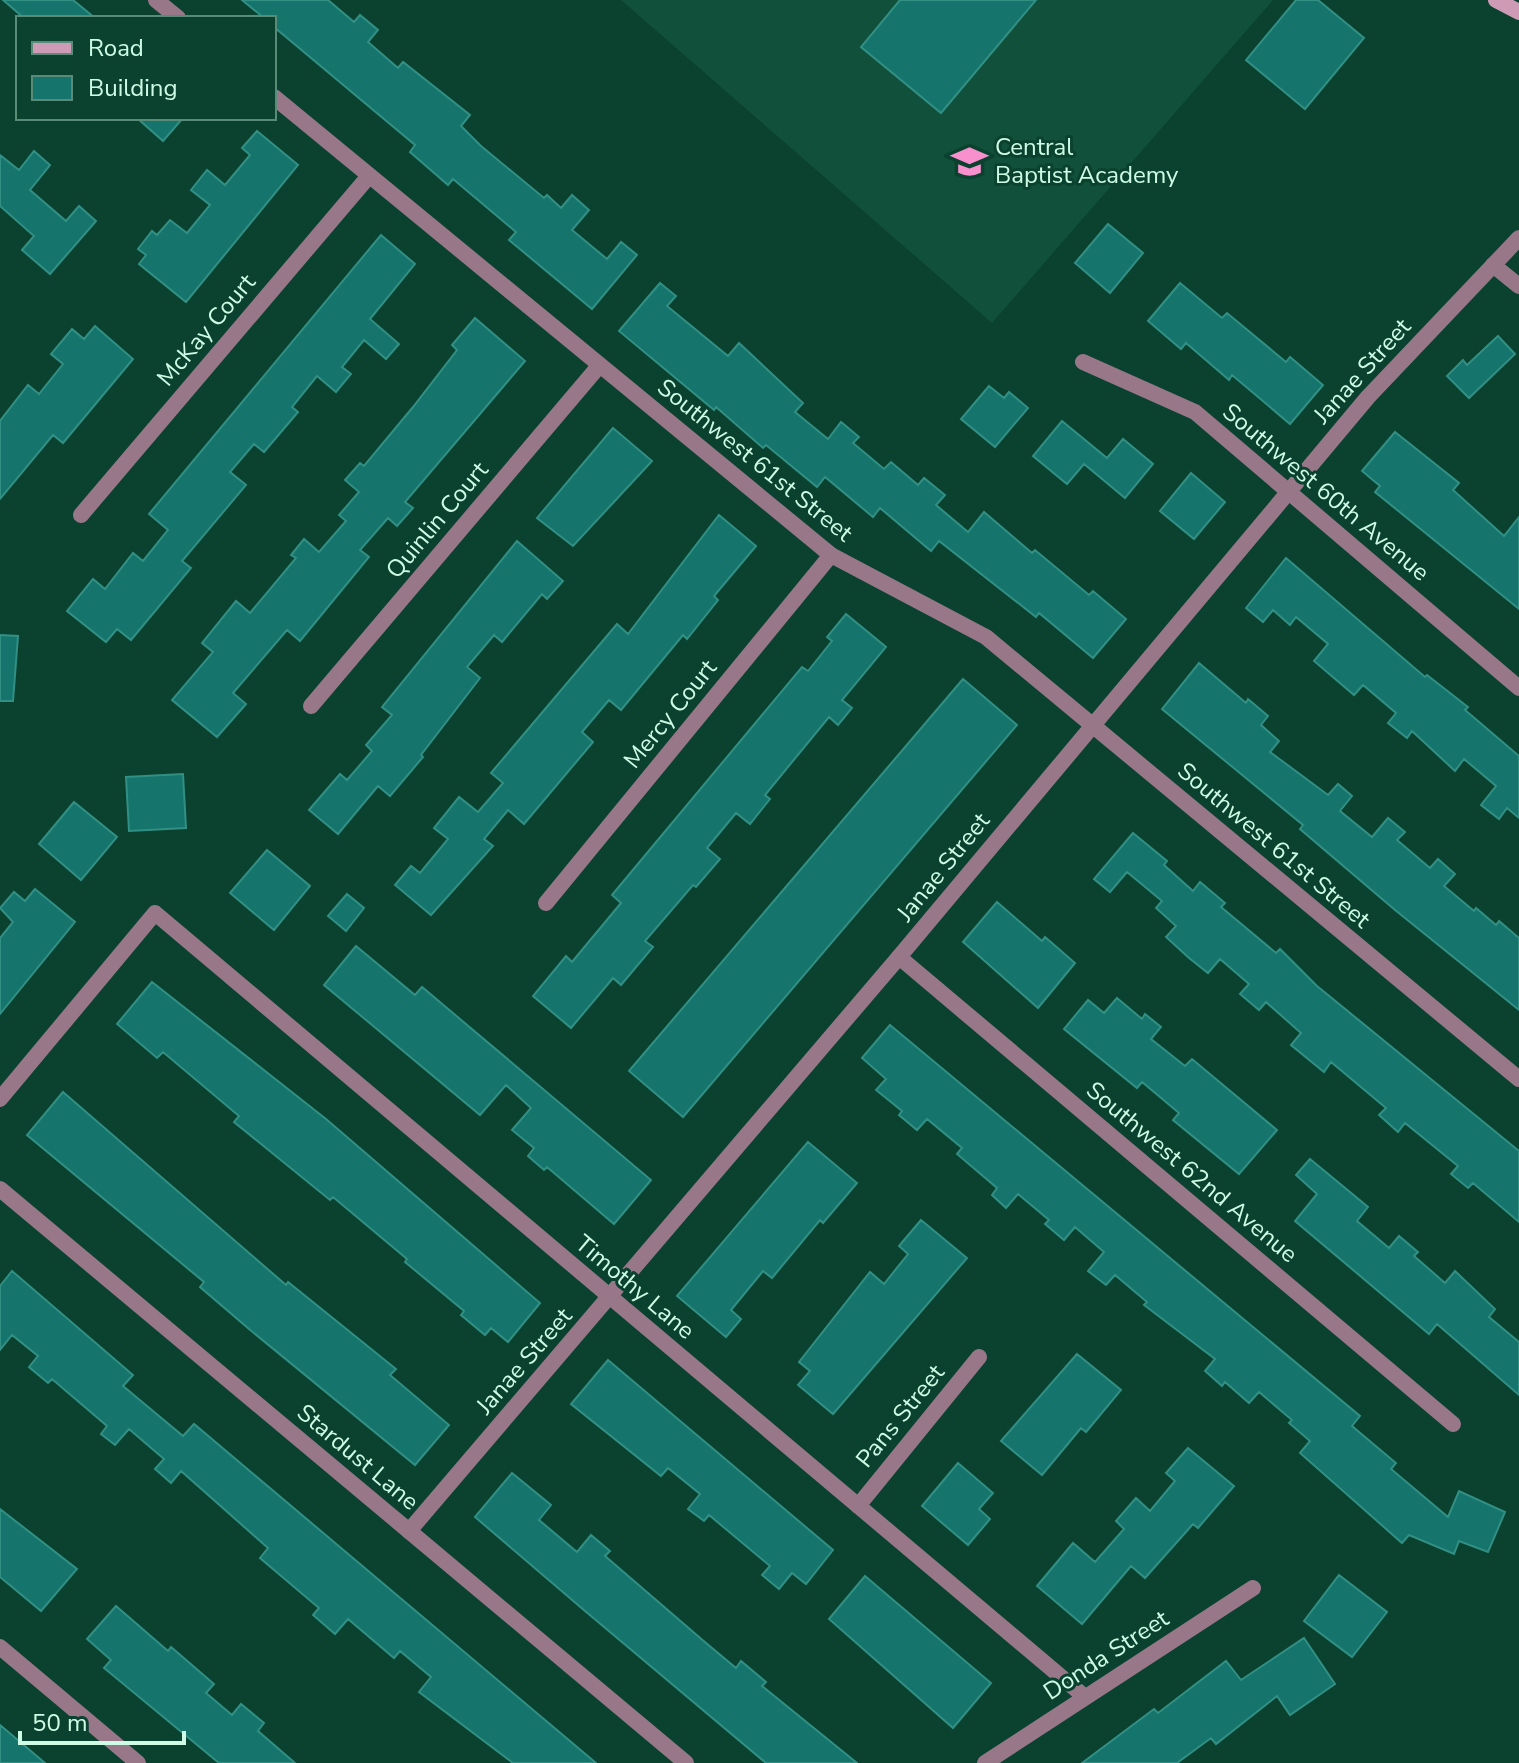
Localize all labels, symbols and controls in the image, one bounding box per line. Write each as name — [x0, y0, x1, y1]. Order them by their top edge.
legend — [16, 16, 276, 120]
text: Road — [88, 32, 144, 64]
text: Building — [88, 72, 178, 104]
place label: Central Baptist Academy — [995, 131, 1179, 191]
school or university icon: Central Baptist Academy — [950, 142, 988, 180]
street label: McKay Court — [150, 267, 263, 393]
street label: Janae Street — [1306, 311, 1418, 431]
street label: Southwest 61st Street — [651, 371, 860, 549]
street label: Southwest 60th Avenue — [1216, 396, 1436, 588]
street label: Quinlin Court — [379, 454, 496, 585]
street label: Mercy Court — [616, 652, 724, 775]
street label: Southwest 61st Street — [1171, 755, 1378, 936]
street label: Janae Street — [889, 805, 997, 929]
street label: Southwest 62nd Avenue — [1080, 1074, 1304, 1270]
street label: Timothy Lane — [569, 1228, 701, 1346]
street label: Janae Street — [468, 1301, 580, 1422]
street label: Pans Street — [848, 1357, 952, 1474]
street label: Stardust Lane — [290, 1397, 426, 1517]
street label: Donda Street — [1037, 1602, 1175, 1707]
scale bar — [20, 1695, 184, 1745]
text: 50 m — [32, 1707, 88, 1739]

